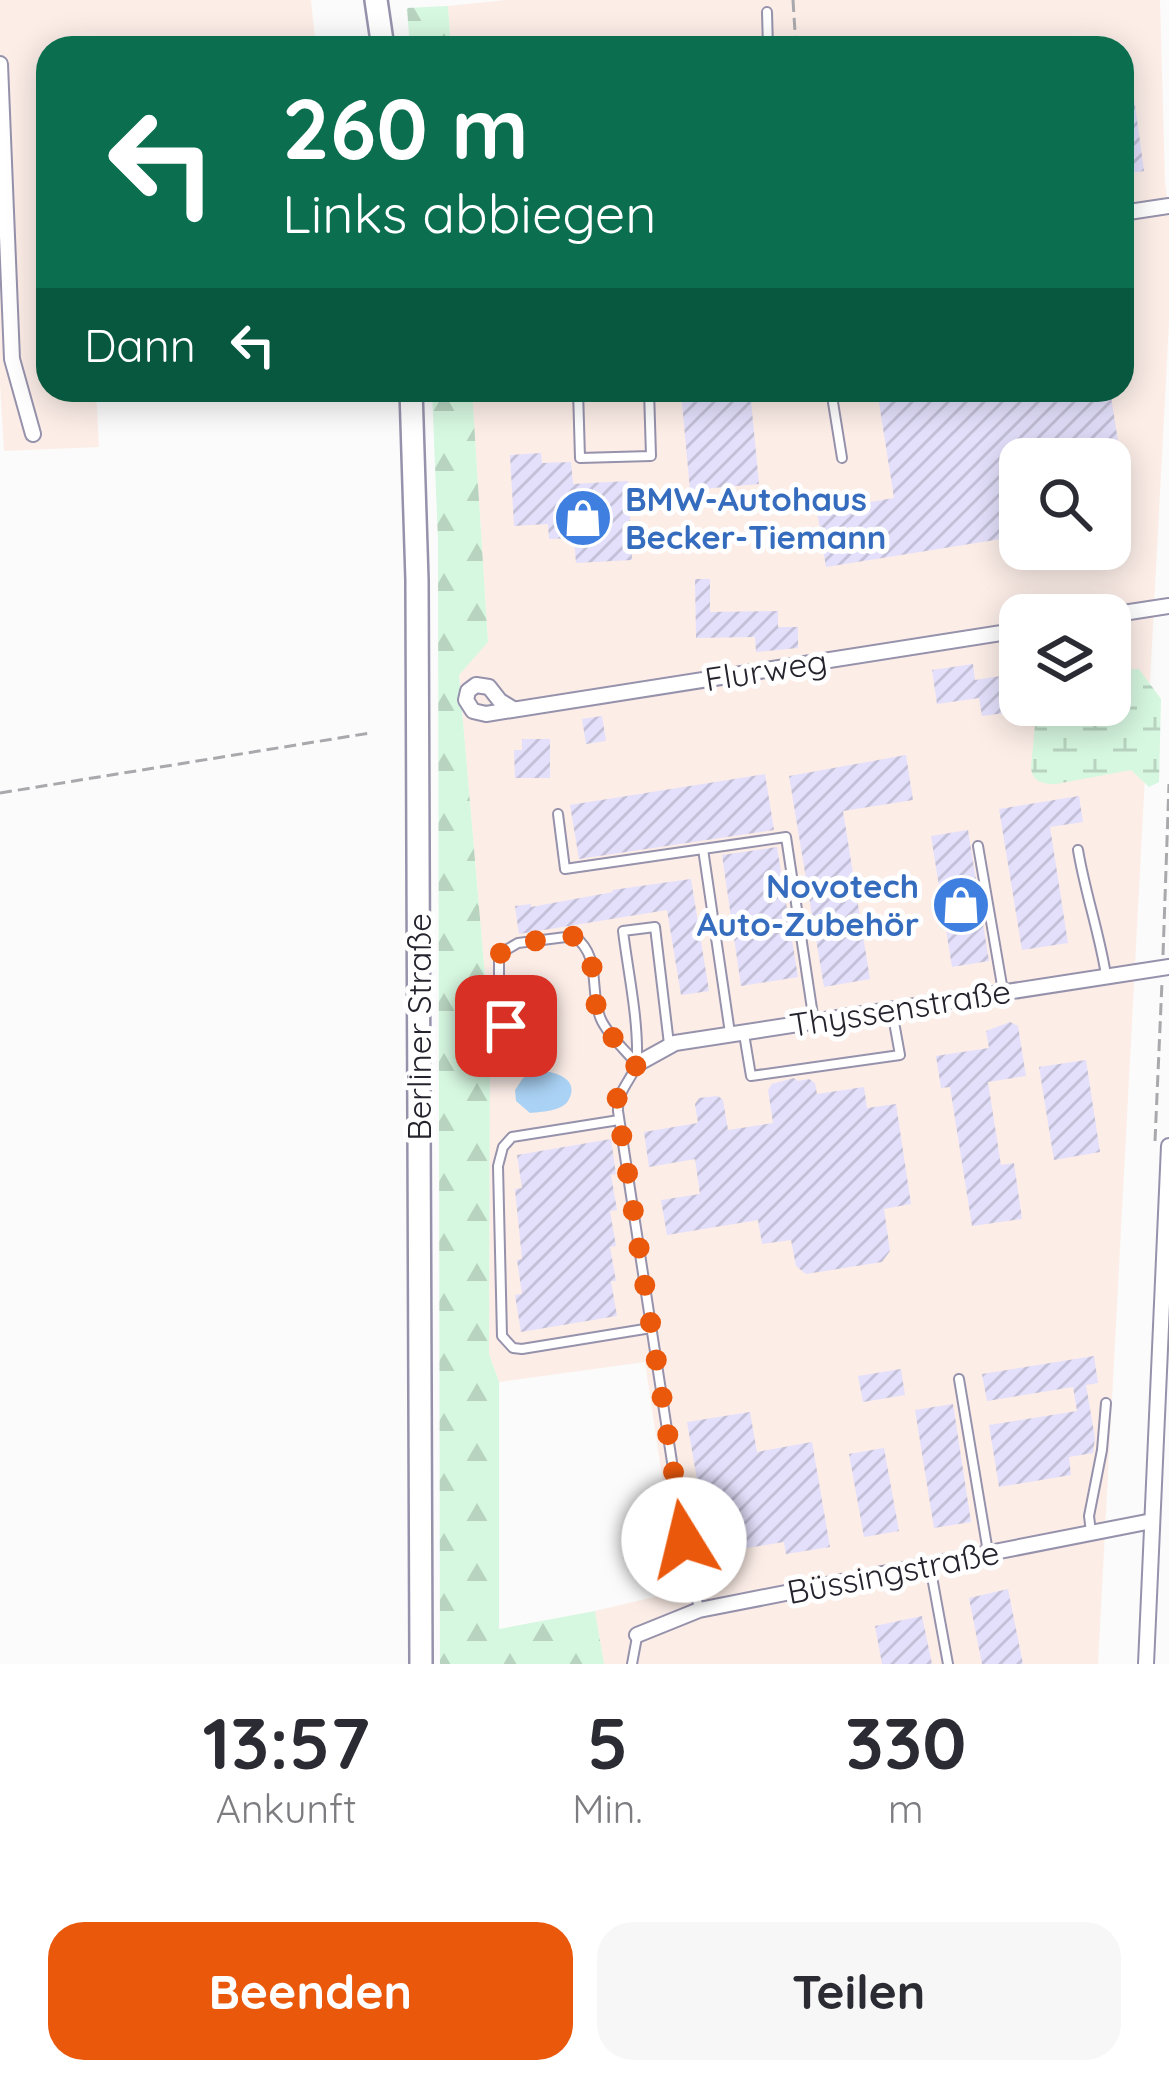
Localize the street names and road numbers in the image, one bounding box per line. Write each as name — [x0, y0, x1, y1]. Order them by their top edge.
street label: Flurweg — [702, 640, 830, 699]
street label: Berliner Straße — [398, 913, 439, 1141]
street label: Thyssenstraße — [786, 970, 1013, 1045]
street label: Büssingstraße — [783, 1531, 1002, 1612]

